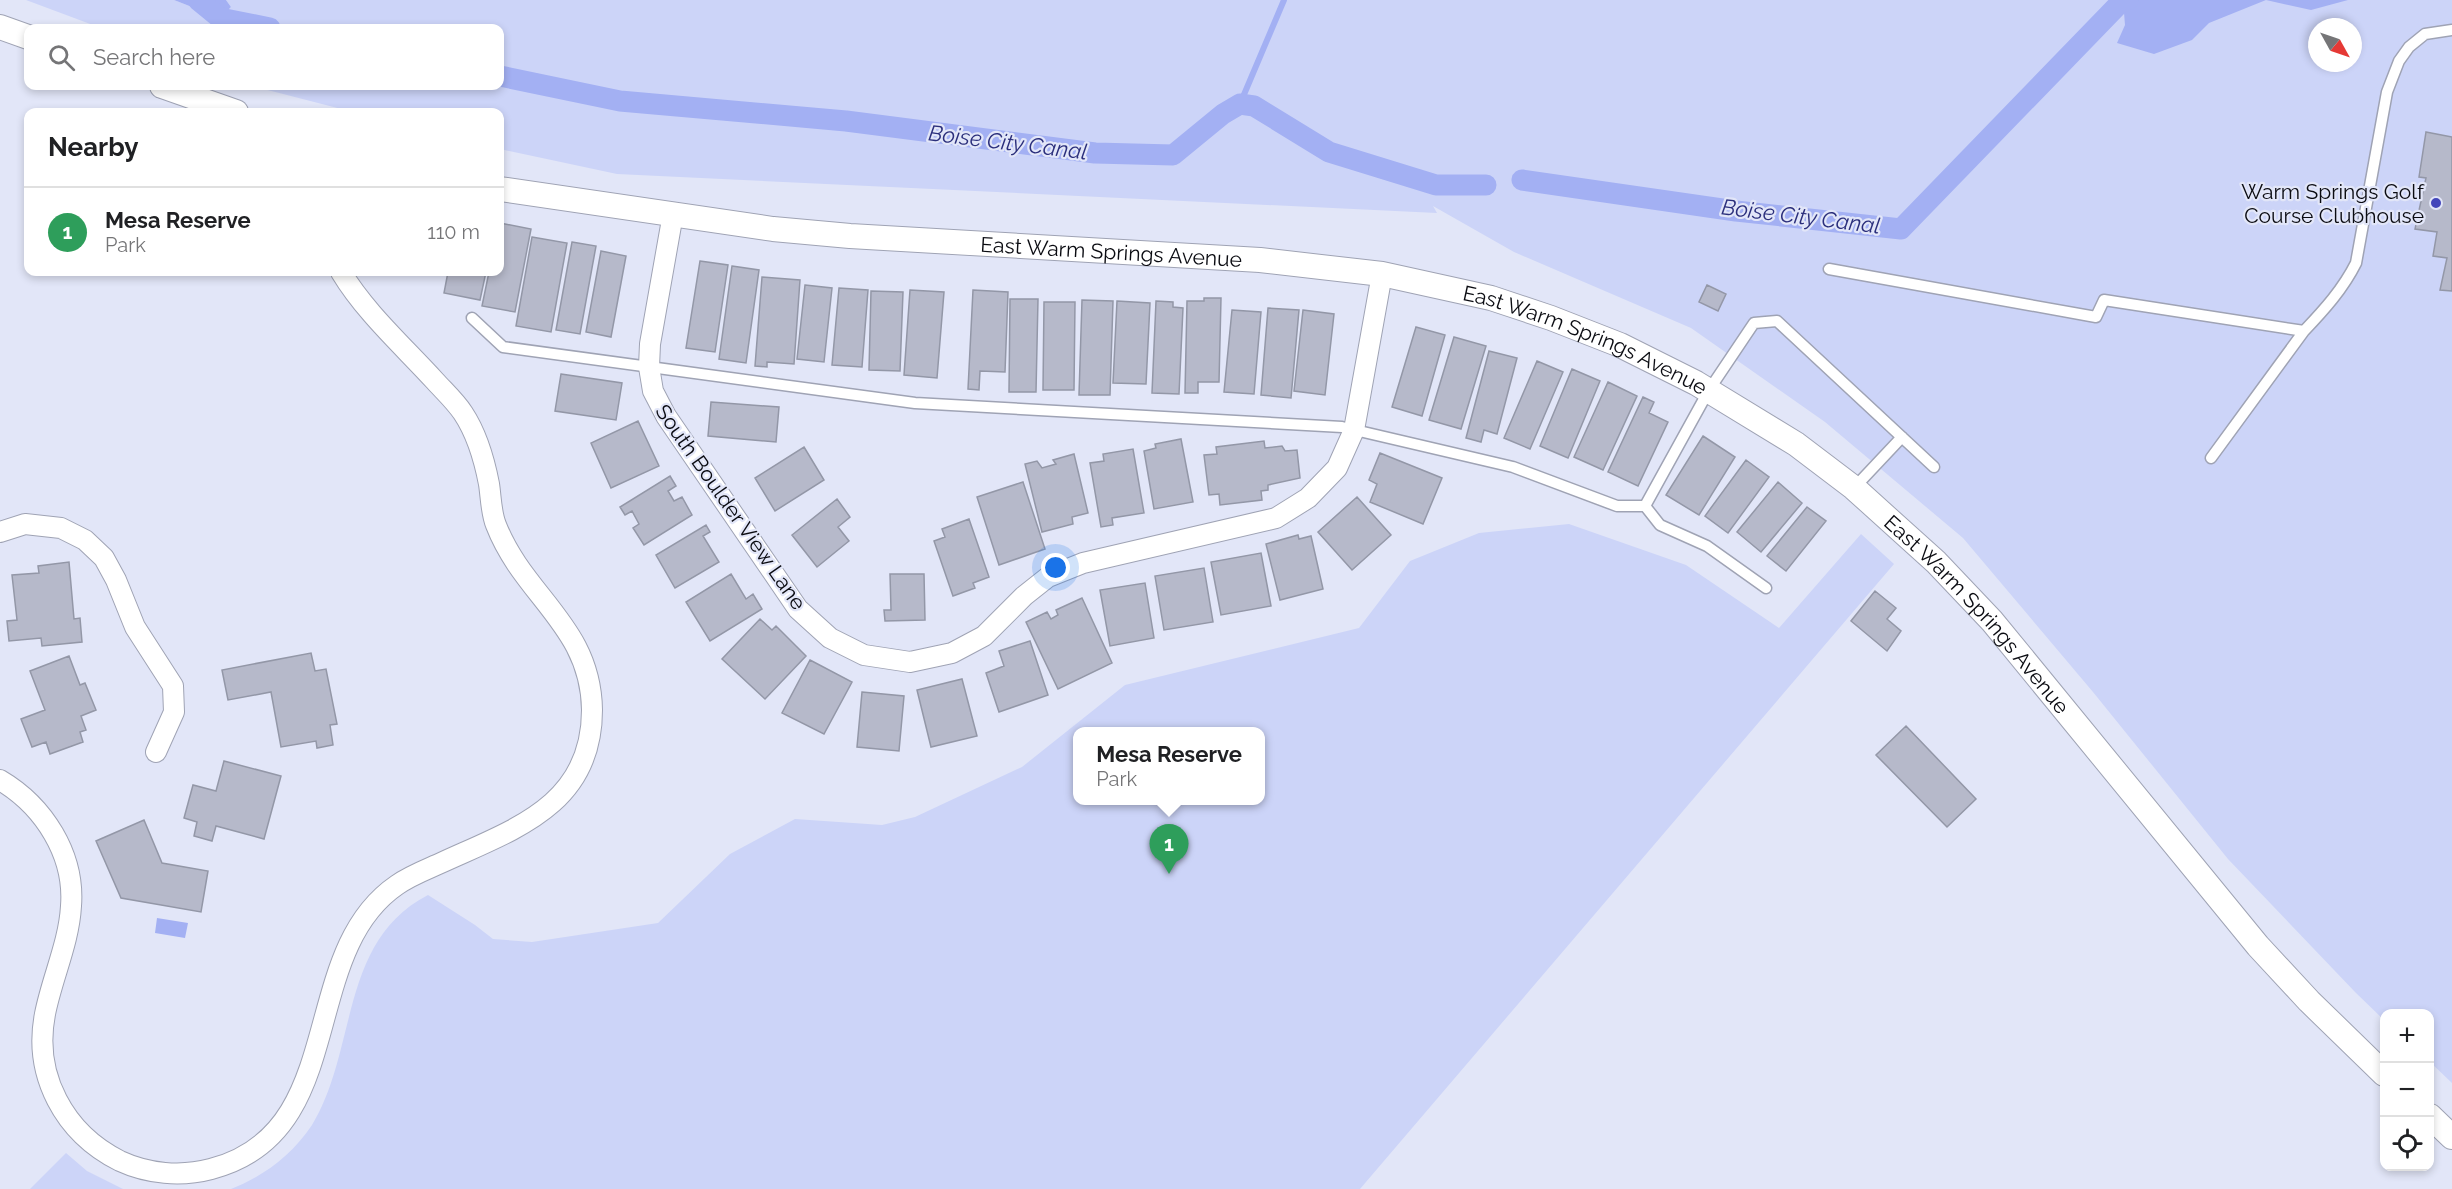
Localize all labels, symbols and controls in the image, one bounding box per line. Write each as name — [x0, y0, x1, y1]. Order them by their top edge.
north arrow — [2308, 18, 2362, 72]
search box — [24, 24, 504, 90]
icon: search — [45, 41, 78, 74]
text: Search here — [93, 44, 215, 70]
water label: Boise City Canal — [927, 119, 1089, 165]
text: Nearby — [48, 132, 138, 162]
place label: Warm Springs Golf Course Clubhouse — [2241, 179, 2425, 228]
water label: Boise City Canal — [1720, 193, 1882, 239]
marker: Warm Springs Golf Course Clubhouse — [2429, 196, 2443, 210]
text: Mesa Reserve — [105, 207, 251, 233]
text: 1 — [63, 220, 72, 244]
text: 110 m — [427, 220, 480, 244]
street label: East Warm Springs Avenue — [980, 231, 1243, 271]
text: Park — [105, 233, 146, 257]
street label: East Warm Springs Avenue — [1461, 280, 1712, 400]
street label: South Boulder View Lane — [651, 400, 811, 614]
street label: East Warm Springs Avenue — [1879, 509, 2075, 718]
your location — [1041, 553, 1070, 582]
popup — [1073, 727, 1265, 805]
text: Mesa Reserve — [1096, 741, 1242, 767]
text: Park — [1096, 767, 1137, 791]
pin: 1 — [1150, 824, 1188, 874]
map controls — [2380, 1009, 2434, 1171]
button: + — [2380, 1009, 2434, 1063]
button: − — [2380, 1063, 2434, 1117]
button: locate — [2380, 1117, 2434, 1171]

